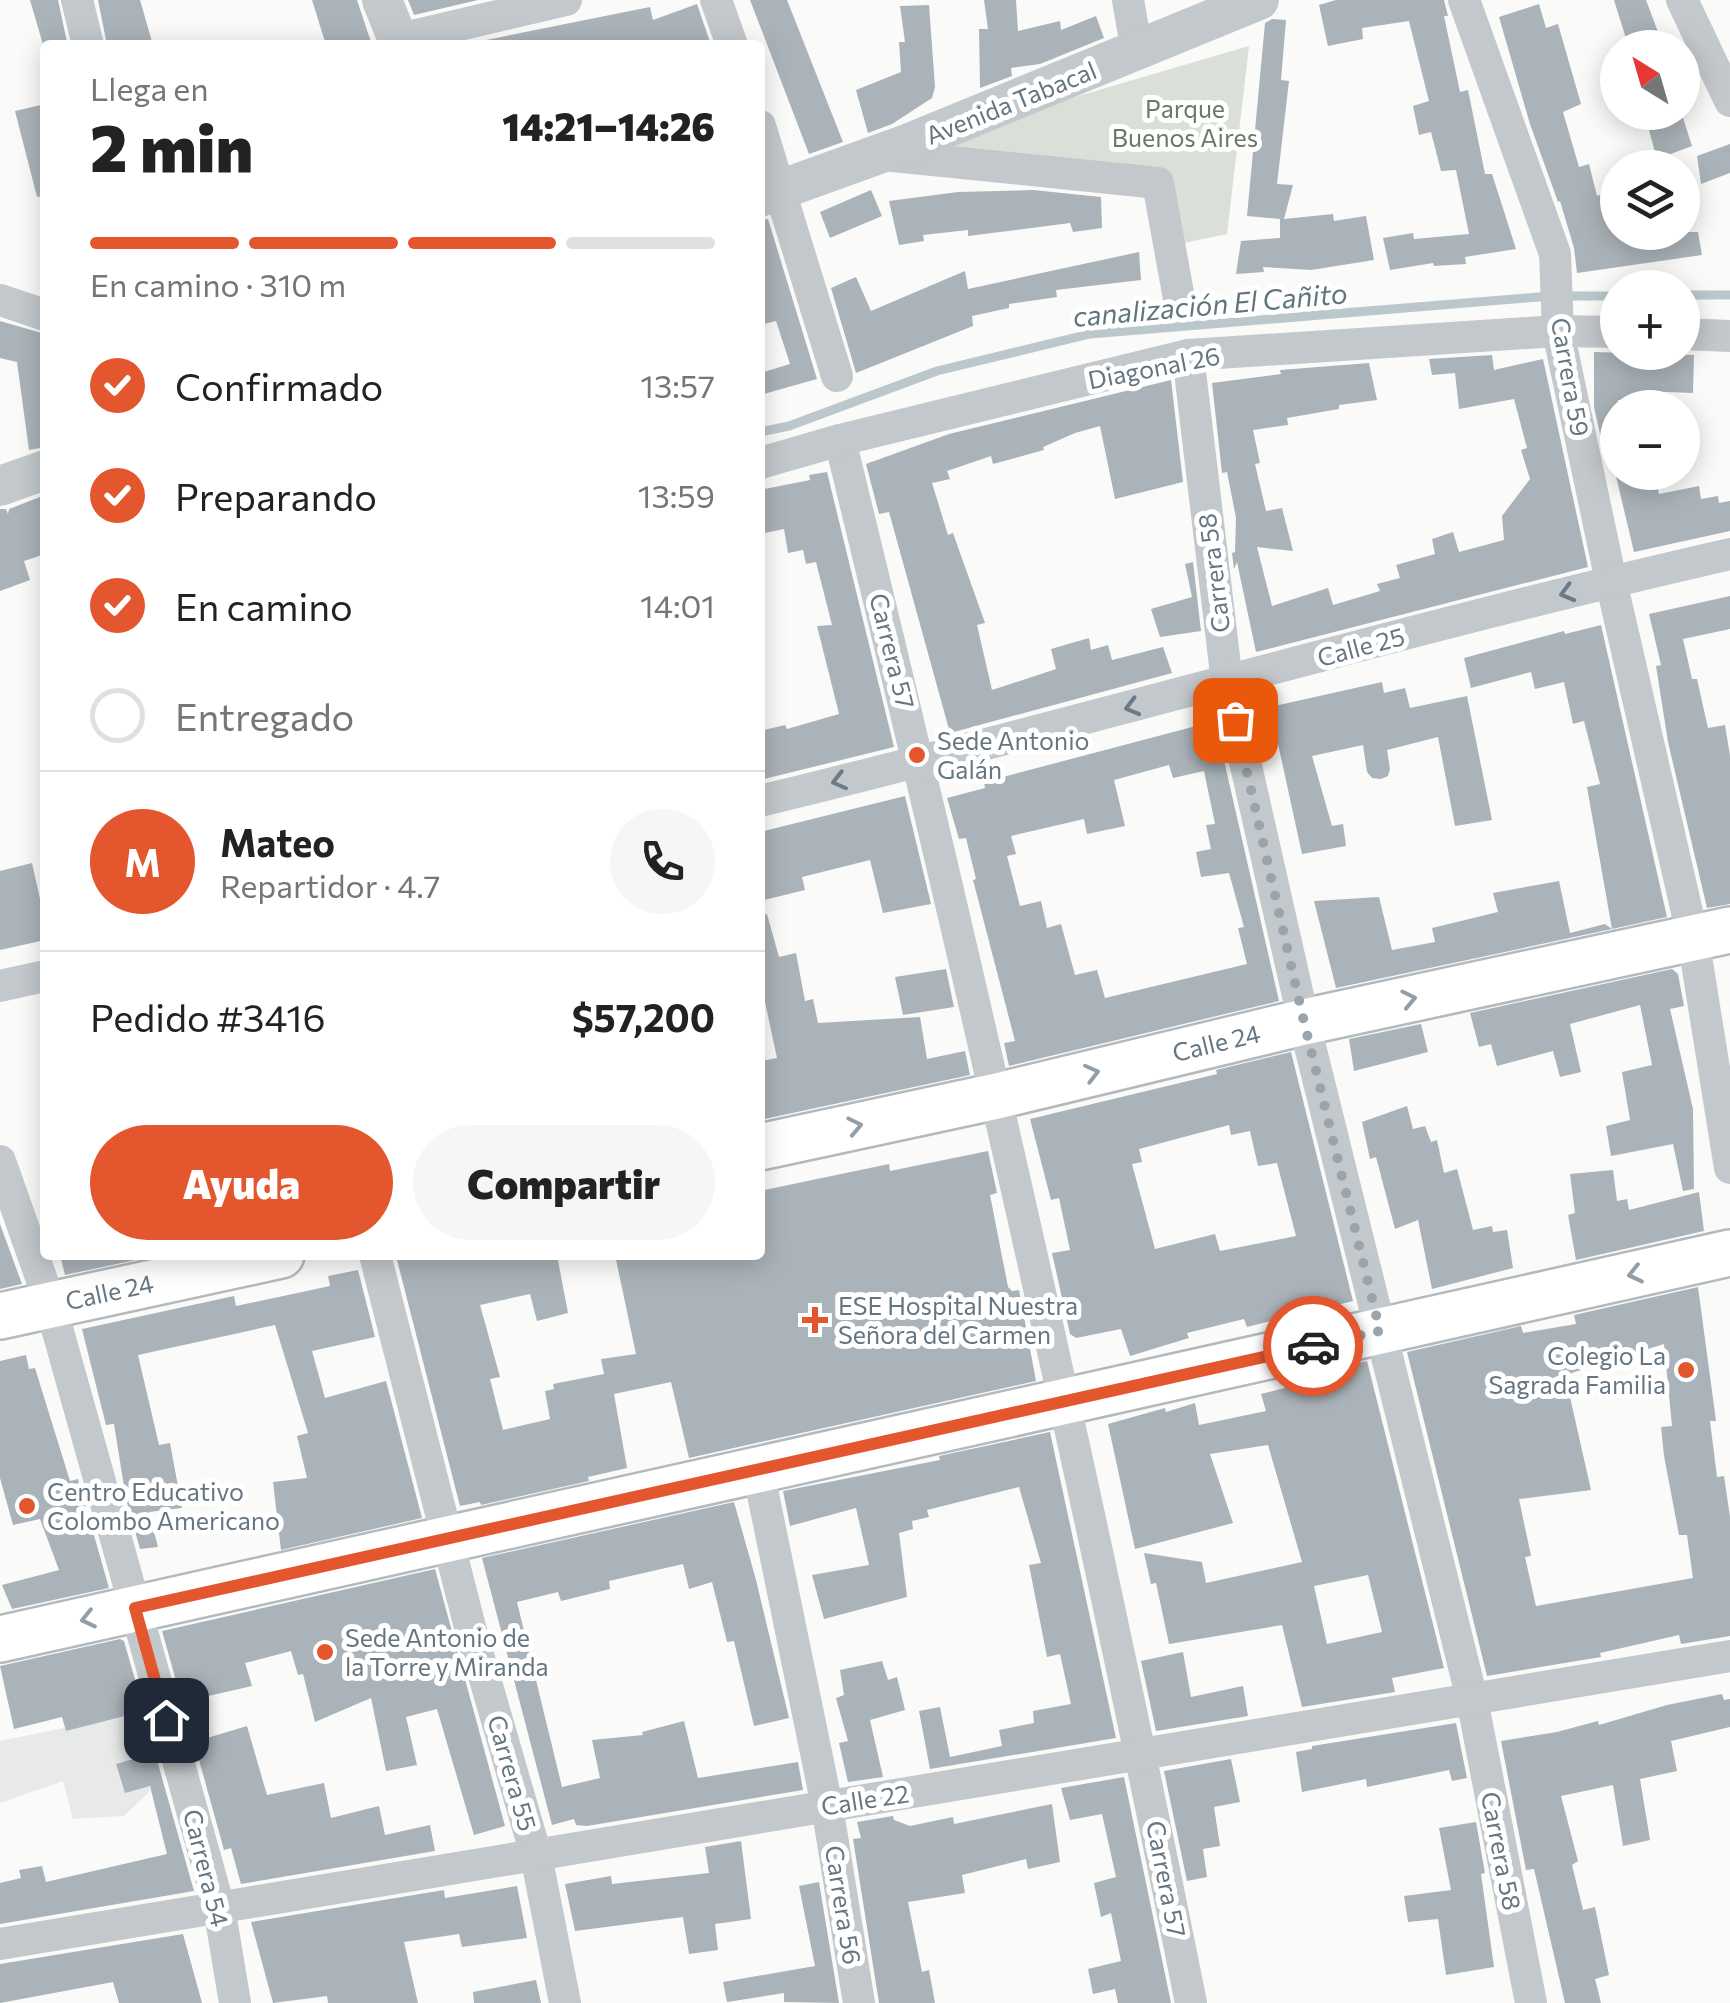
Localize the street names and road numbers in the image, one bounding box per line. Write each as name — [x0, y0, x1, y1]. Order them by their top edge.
street label: Avenida Tabacal — [921, 54, 1100, 150]
street label: Carrera 59 — [1546, 315, 1596, 439]
street label: Diagonal 26 — [1085, 340, 1222, 394]
street label: Carrera 58 — [1191, 512, 1235, 635]
street label: Carrera 57 — [864, 590, 922, 712]
street label: Calle 25 — [1314, 620, 1408, 672]
street label: Calle 24 — [1169, 1017, 1263, 1067]
street label: Calle 24 — [62, 1267, 156, 1315]
street label: Carrera 55 — [482, 1711, 544, 1834]
street label: Calle 22 — [819, 1777, 911, 1821]
street label: Carrera 58 — [1476, 1789, 1528, 1913]
street label: Carrera 54 — [178, 1806, 236, 1930]
street label: Carrera 57 — [1141, 1818, 1193, 1940]
street label: Carrera 56 — [820, 1843, 868, 1966]

